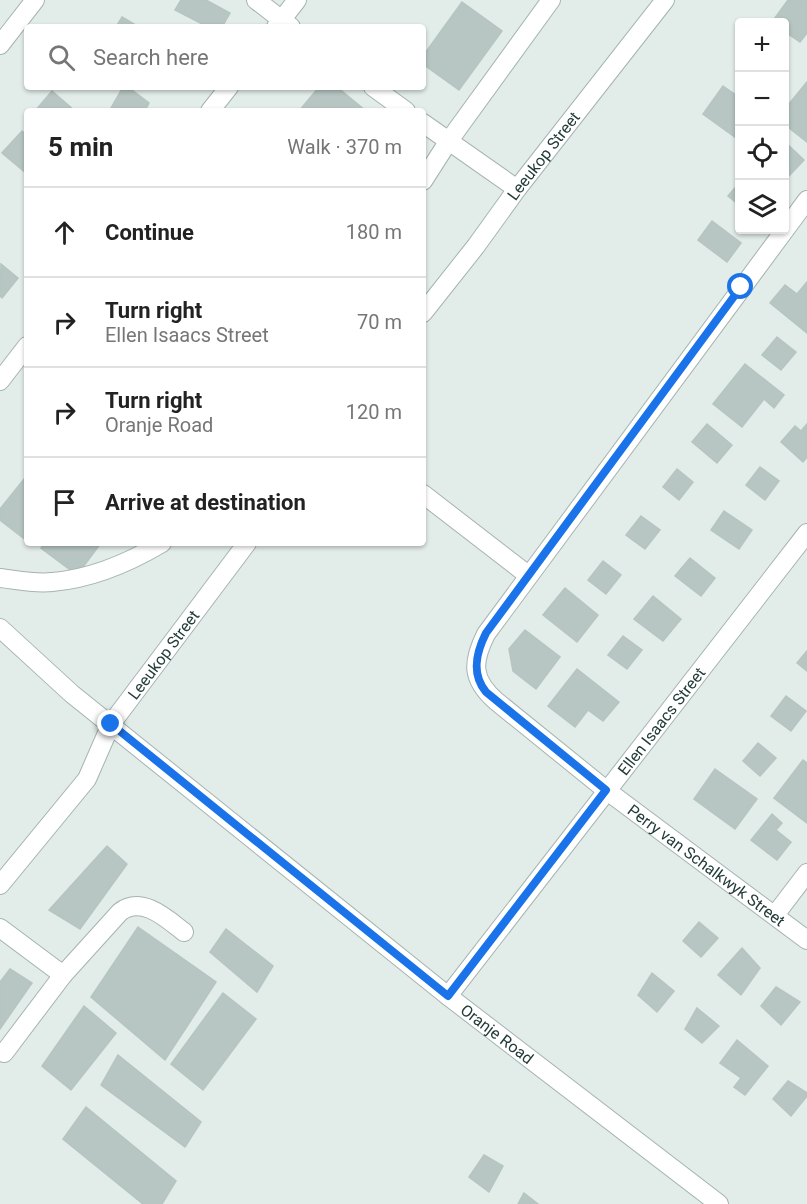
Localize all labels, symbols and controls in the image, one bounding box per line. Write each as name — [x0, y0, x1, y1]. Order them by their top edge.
map controls — [735, 18, 789, 234]
button: + — [735, 18, 789, 72]
search box — [24, 24, 426, 90]
icon: search — [45, 41, 78, 74]
text: Search here — [93, 45, 209, 70]
button: − — [735, 72, 789, 126]
street label: Leeukop Street — [503, 108, 584, 204]
button: locate — [735, 126, 789, 180]
text: 5 min — [48, 132, 113, 162]
text: Walk · 370 m — [287, 135, 402, 159]
button: layers — [735, 180, 789, 234]
icon: ahead — [48, 216, 81, 249]
text: Continue — [105, 220, 194, 245]
text: 180 m — [346, 220, 402, 244]
route start — [727, 273, 753, 299]
text: Turn right — [105, 298, 202, 323]
icon: right — [48, 306, 81, 339]
text: 70 m — [357, 310, 402, 334]
text: Ellen Isaacs Street — [105, 323, 269, 347]
text: Turn right — [105, 388, 202, 413]
icon: right — [48, 396, 81, 429]
text: 120 m — [346, 400, 402, 424]
text: Oranje Road — [105, 413, 213, 437]
icon: arrive — [48, 486, 81, 519]
text: Arrive at destination — [105, 490, 306, 515]
street label: Leeukop Street — [123, 606, 203, 703]
street label: Ellen Isaacs Street — [614, 663, 709, 779]
route end — [97, 710, 123, 736]
street label: Perry van Schalkwyk Street — [624, 800, 789, 930]
street label: Oranje Road — [457, 1000, 537, 1068]

